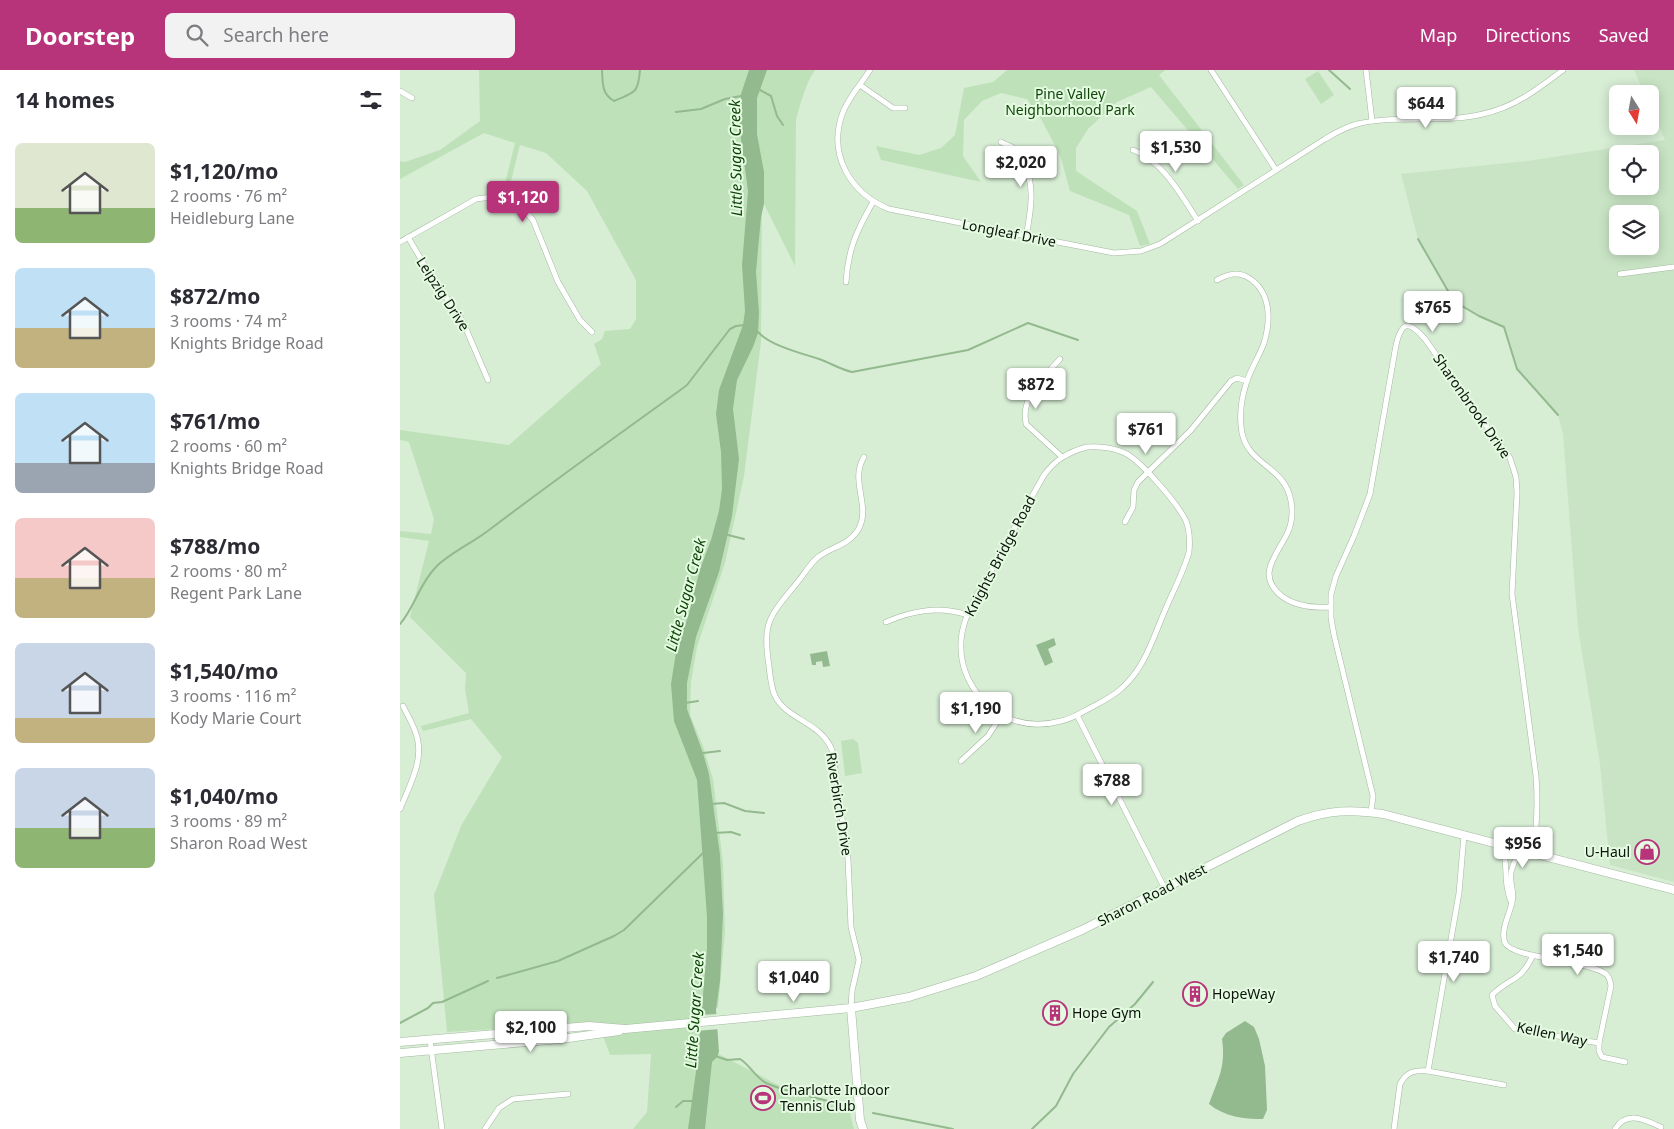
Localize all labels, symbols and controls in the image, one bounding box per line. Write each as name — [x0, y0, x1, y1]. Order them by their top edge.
search box — [165, 13, 515, 58]
text: Doorstep — [25, 19, 135, 52]
icon: search — [183, 21, 211, 49]
text: Search here — [223, 22, 329, 48]
text: Map — [1420, 23, 1457, 47]
text: Directions — [1485, 23, 1571, 47]
text: Saved — [1599, 23, 1649, 47]
park label: Pine Valley Neighborhood Park — [1005, 84, 1135, 119]
north arrow — [1609, 85, 1659, 135]
map controls — [1609, 85, 1659, 255]
text: 14 homes — [15, 86, 115, 114]
icon: filters — [357, 86, 385, 114]
pin: $644 — [1396, 87, 1456, 129]
text: $644 — [1408, 92, 1444, 114]
water label: Little Sugar Creek — [724, 99, 746, 216]
pin: $1,530 — [1135, 131, 1217, 173]
text: $1,530 — [1151, 136, 1201, 158]
button: locate — [1609, 145, 1659, 195]
pin: $2,020 — [980, 146, 1062, 188]
text: $2,020 — [996, 151, 1046, 173]
text: $1,120/mo — [170, 157, 278, 185]
icon: home — [55, 163, 115, 223]
pin: $1,120 — [482, 180, 564, 223]
text: 2 rooms · 76 m² — [170, 185, 287, 207]
text: $1,120 — [498, 186, 548, 208]
button: layers — [1609, 205, 1659, 255]
text: Heidleburg Lane — [170, 207, 294, 229]
street label: Longleaf Drive — [960, 214, 1058, 251]
street label: Leipzig Drive — [412, 253, 474, 334]
text: $872/mo — [170, 282, 260, 310]
icon: home — [55, 288, 115, 348]
pin: $765 — [1403, 290, 1463, 333]
text: $765 — [1415, 296, 1451, 318]
text: 3 rooms · 74 m² — [170, 310, 287, 332]
text: Knights Bridge Road — [170, 332, 324, 354]
street label: Sharonbrook Drive — [1429, 350, 1516, 462]
pin: $872 — [1006, 368, 1066, 410]
text: $872 — [1018, 373, 1054, 395]
text: $761/mo — [170, 407, 260, 435]
pin: $761 — [1116, 412, 1176, 455]
icon: home — [55, 413, 115, 473]
text: $761 — [1128, 418, 1164, 440]
text: 2 rooms · 60 m² — [170, 435, 287, 457]
text: Knights Bridge Road — [170, 457, 324, 479]
street label: Knights Bridge Road — [960, 492, 1040, 620]
text: $788/mo — [170, 532, 260, 560]
water label: Little Sugar Creek — [660, 535, 710, 654]
icon: home — [55, 538, 115, 598]
text: 2 rooms · 80 m² — [170, 560, 287, 582]
text: Regent Park Lane — [170, 582, 302, 604]
text: $1,540/mo — [170, 657, 278, 685]
icon: home — [55, 663, 115, 723]
text: 3 rooms · 116 m² — [170, 685, 296, 707]
pin: $1,190 — [935, 692, 1017, 734]
text: $1,190 — [951, 697, 1001, 719]
text: Kody Marie Court — [170, 707, 301, 729]
street label: Riverbirch Drive — [822, 751, 857, 857]
pin: $788 — [1082, 764, 1142, 806]
text: $788 — [1094, 769, 1130, 791]
text: $1,040/mo — [170, 782, 278, 810]
icon: home — [55, 788, 115, 848]
text: 3 rooms · 89 m² — [170, 810, 287, 832]
pin: $956 — [1493, 826, 1553, 869]
text: Sharon Road West — [170, 832, 307, 854]
text: $956 — [1505, 832, 1541, 854]
shop icon: U-Haul — [1634, 839, 1660, 865]
place label: U-Haul — [1585, 842, 1630, 861]
street label: Sharon Road West — [1094, 859, 1210, 930]
pin: $1,540 — [1537, 934, 1619, 976]
text: $1,540 — [1553, 939, 1603, 961]
pin: $1,740 — [1413, 940, 1495, 983]
text: $1,740 — [1429, 946, 1479, 968]
water label: Little Sugar Creek — [680, 951, 708, 1069]
pin: $1,040 — [753, 960, 835, 1003]
text: $1,040 — [769, 966, 819, 988]
building icon: HopeWay — [1182, 981, 1208, 1007]
place label: HopeWay — [1212, 984, 1276, 1003]
building icon: Hope Gym — [1042, 1000, 1068, 1026]
place label: Hope Gym — [1072, 1003, 1141, 1022]
pin: $2,100 — [490, 1010, 572, 1053]
text: $2,100 — [506, 1016, 556, 1038]
street label: Kellen Way — [1515, 1017, 1590, 1050]
place label: Charlotte Indoor Tennis Club — [780, 1080, 890, 1115]
sports icon: Charlotte Indoor Tennis Club — [750, 1085, 776, 1111]

